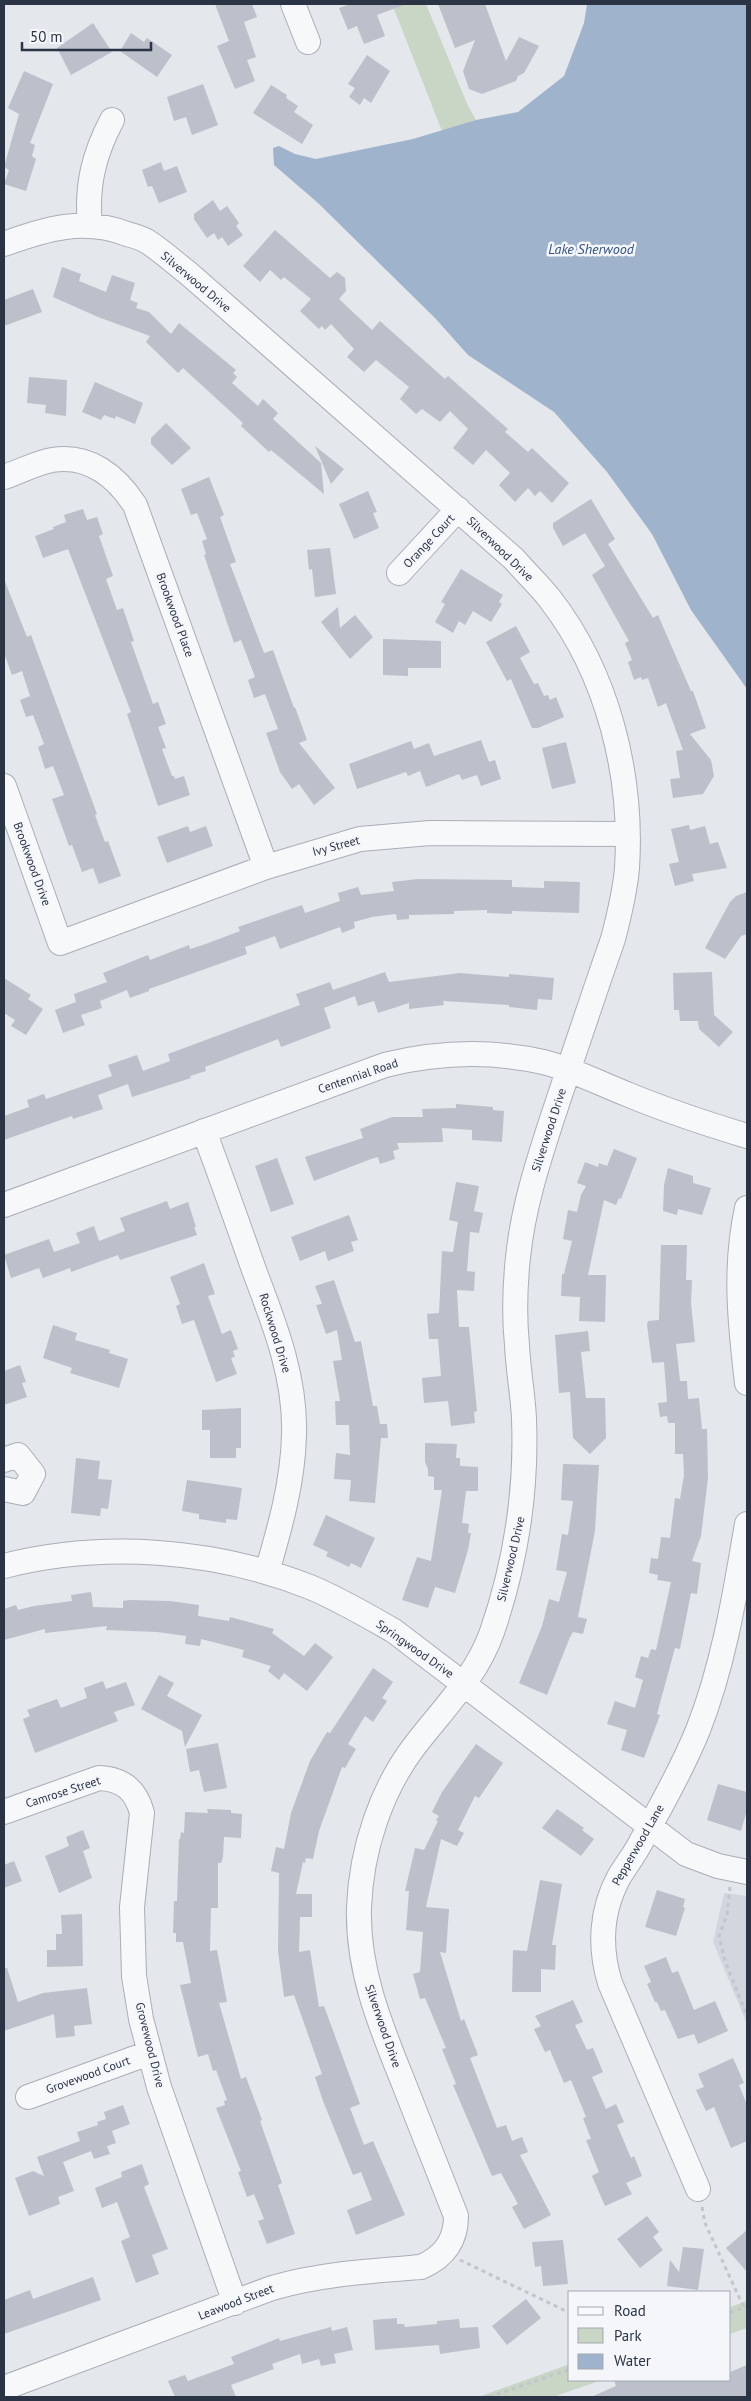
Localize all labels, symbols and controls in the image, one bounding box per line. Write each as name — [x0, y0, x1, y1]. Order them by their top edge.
scale bar — [22, 20, 151, 52]
text: 50 m — [30, 27, 63, 46]
water label: Lake Sherwood — [548, 240, 635, 258]
street label: Silverwood Drive — [158, 248, 234, 315]
street label: Orange Court — [400, 511, 457, 571]
street label: Silverwood Drive — [464, 513, 537, 584]
street label: Brookwood Place — [153, 571, 198, 659]
street label: Brookwood Drive — [10, 820, 55, 908]
street label: Ivy Street — [311, 832, 361, 859]
street label: Centennial Road — [316, 1055, 400, 1096]
street label: Silverwood Drive — [528, 1086, 569, 1174]
street label: Rockwood Drive — [256, 1291, 295, 1374]
street label: Silverwood Drive — [493, 1515, 528, 1603]
street label: Springwood Drive — [374, 1616, 457, 1681]
street label: Camrose Street — [24, 1772, 102, 1811]
street label: Pepperwood Lane — [608, 1801, 667, 1888]
street label: Silverwood Drive — [362, 1982, 405, 2069]
street label: Grovewood Drive — [133, 2001, 168, 2089]
street label: Grovewood Court — [44, 2052, 132, 2097]
street label: Leawood Street — [196, 2280, 276, 2323]
legend — [568, 2291, 731, 2381]
text: Road — [614, 2301, 646, 2320]
text: Park — [614, 2326, 642, 2345]
text: Water — [614, 2351, 651, 2370]

